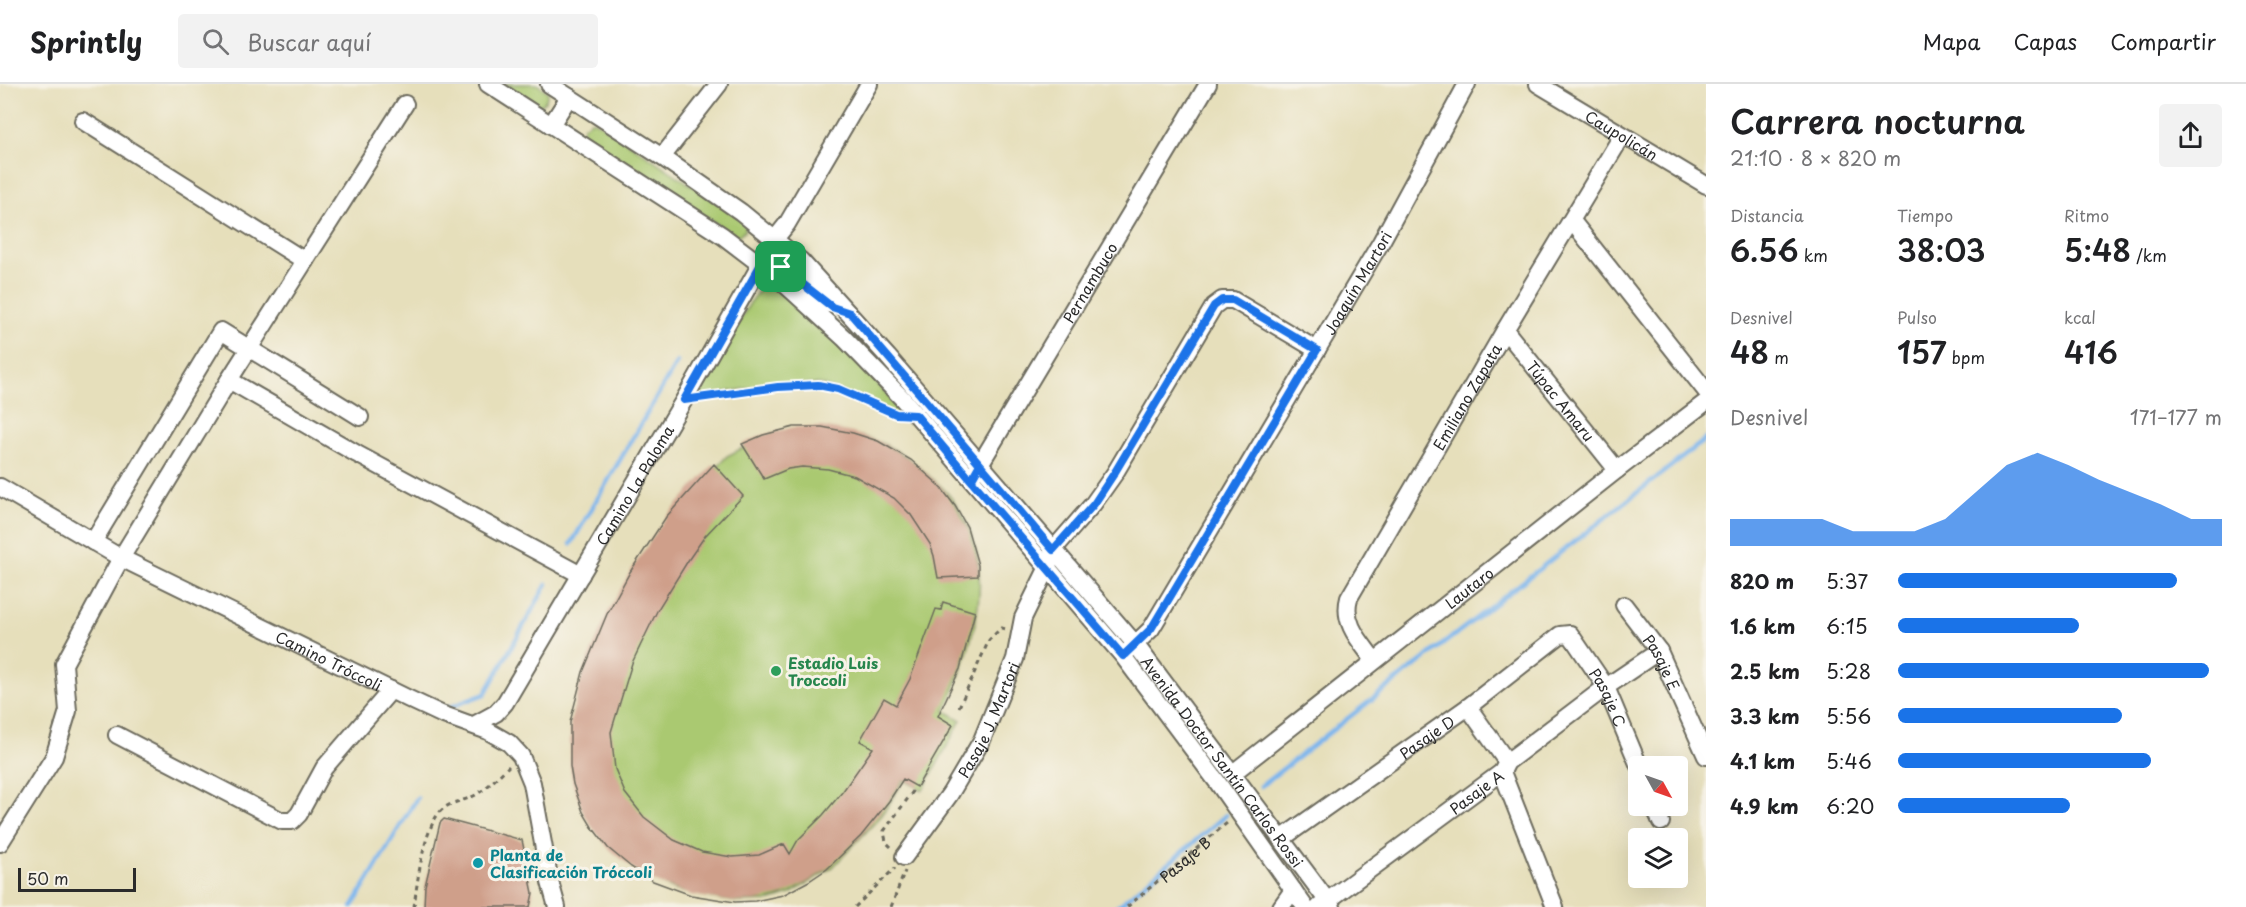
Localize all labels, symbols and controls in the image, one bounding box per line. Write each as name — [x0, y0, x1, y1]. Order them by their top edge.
search box — [178, 14, 598, 68]
text: Sprintly — [30, 20, 142, 63]
icon: search — [199, 25, 232, 58]
text: Buscar aquí — [247, 25, 371, 58]
text: Mapa — [1923, 25, 1981, 57]
text: Capas — [2014, 25, 2077, 57]
text: Compartir — [2110, 25, 2216, 57]
text: Carrera nocturna — [1730, 95, 2025, 145]
street label: Caupolicán — [1581, 104, 1663, 165]
button: share — [2159, 104, 2222, 167]
text: 21:10 · 8 × 820 m — [1730, 143, 1901, 173]
text: Distancia — [1730, 203, 1804, 227]
text: Tiempo — [1897, 203, 1953, 227]
text: Ritmo — [2064, 203, 2109, 227]
street label: Joaquín Martori — [1317, 226, 1397, 339]
text: 6.56 — [1730, 227, 1799, 272]
text: 38:03 — [1897, 227, 1986, 272]
text: 5:48 — [2064, 227, 2131, 272]
street label: Pernambuco — [1056, 238, 1122, 327]
pin — [755, 241, 806, 292]
text: km — [1799, 243, 1828, 267]
text: /km — [2131, 243, 2167, 267]
icon: arrive — [764, 250, 797, 283]
text: Desnivel — [1730, 305, 1792, 329]
text: Pulso — [1897, 305, 1937, 329]
text: kcal — [2064, 305, 2096, 329]
text: 48 — [1730, 329, 1769, 374]
text: 157 — [1897, 329, 1947, 374]
text: 416 — [2064, 329, 2118, 374]
street label: Emiliano Zapata — [1426, 338, 1507, 454]
text: m — [1769, 345, 1789, 369]
text: bpm — [1947, 345, 1985, 369]
street label: Túpac Amaru — [1522, 355, 1601, 446]
text: Desnivel — [1730, 402, 1808, 432]
text: 171–177 m — [2130, 402, 2222, 432]
street label: Camino La Paloma — [589, 420, 679, 549]
street label: Lautaro — [1439, 561, 1498, 614]
text: 820 m — [1730, 566, 1794, 596]
text: 5:37 — [1826, 566, 1868, 596]
text: 1.6 km — [1730, 611, 1795, 641]
text: 6:15 — [1826, 611, 1868, 641]
street label: Camino Tróccoli — [272, 624, 386, 696]
street label: Pasaje E — [1638, 629, 1686, 694]
place label: Estadio Luis Troccoli — [788, 651, 878, 691]
street label: Avenida Doctor Santín Carlos Rossi — [1136, 651, 1310, 872]
text: 2.5 km — [1730, 656, 1800, 686]
text: 5:28 — [1826, 656, 1871, 686]
street label: Pasaje J, Martori — [951, 658, 1024, 781]
street label: Pasaje C — [1585, 663, 1633, 730]
marker: Estadio Luis Troccoli — [769, 664, 783, 678]
text: 3.3 km — [1730, 701, 1800, 731]
text: 5:56 — [1826, 701, 1871, 731]
street label: Pasaje D — [1394, 709, 1459, 764]
text: 4.1 km — [1730, 746, 1795, 776]
text: 5:46 — [1826, 746, 1872, 776]
north arrow — [1628, 756, 1688, 816]
map controls — [1628, 756, 1688, 888]
street label: Pasaje A — [1444, 763, 1508, 819]
text: 4.9 km — [1730, 791, 1799, 821]
text: 6:20 — [1826, 791, 1874, 821]
button: layers — [1628, 828, 1688, 888]
street label: Pasaje B — [1154, 830, 1215, 887]
place label: Planta de Clasificación Tróccoli — [490, 843, 652, 883]
marker: Planta de Clasificación Tróccoli — [471, 856, 485, 870]
scale bar — [18, 865, 136, 892]
text: 50 m — [27, 866, 68, 890]

